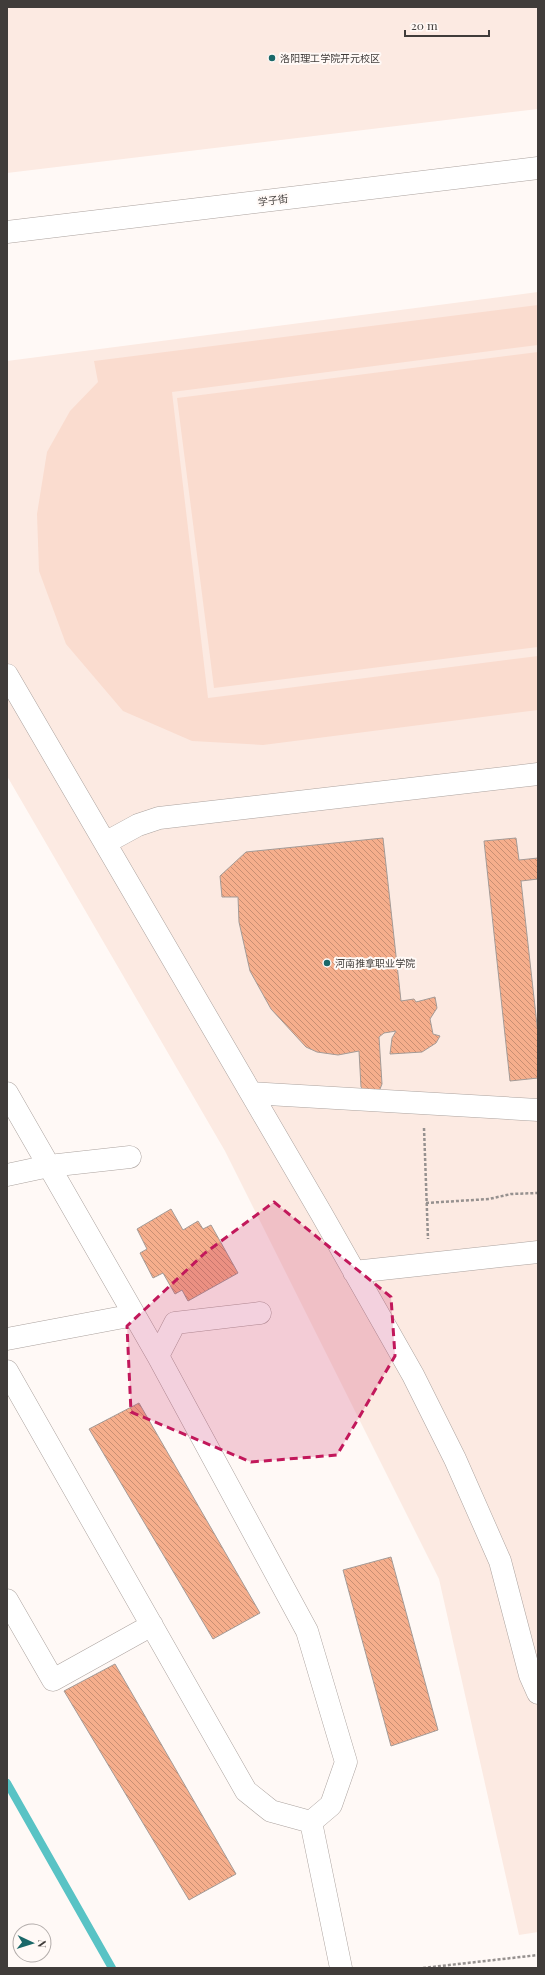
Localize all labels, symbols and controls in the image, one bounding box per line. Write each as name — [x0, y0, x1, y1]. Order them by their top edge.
scale bar — [405, 12, 489, 38]
text: 20 m — [411, 17, 438, 33]
place label: 洛阳理工学院开元校区 — [280, 51, 380, 65]
marker: 洛阳理工学院开元校区 — [267, 53, 277, 63]
street label: 学子街 — [257, 191, 289, 209]
place label: 河南推拿职业学院 — [335, 956, 415, 970]
marker: 河南推拿职业学院 — [322, 958, 332, 968]
north arrow — [12, 1923, 52, 1963]
text: N — [35, 1939, 50, 1948]

